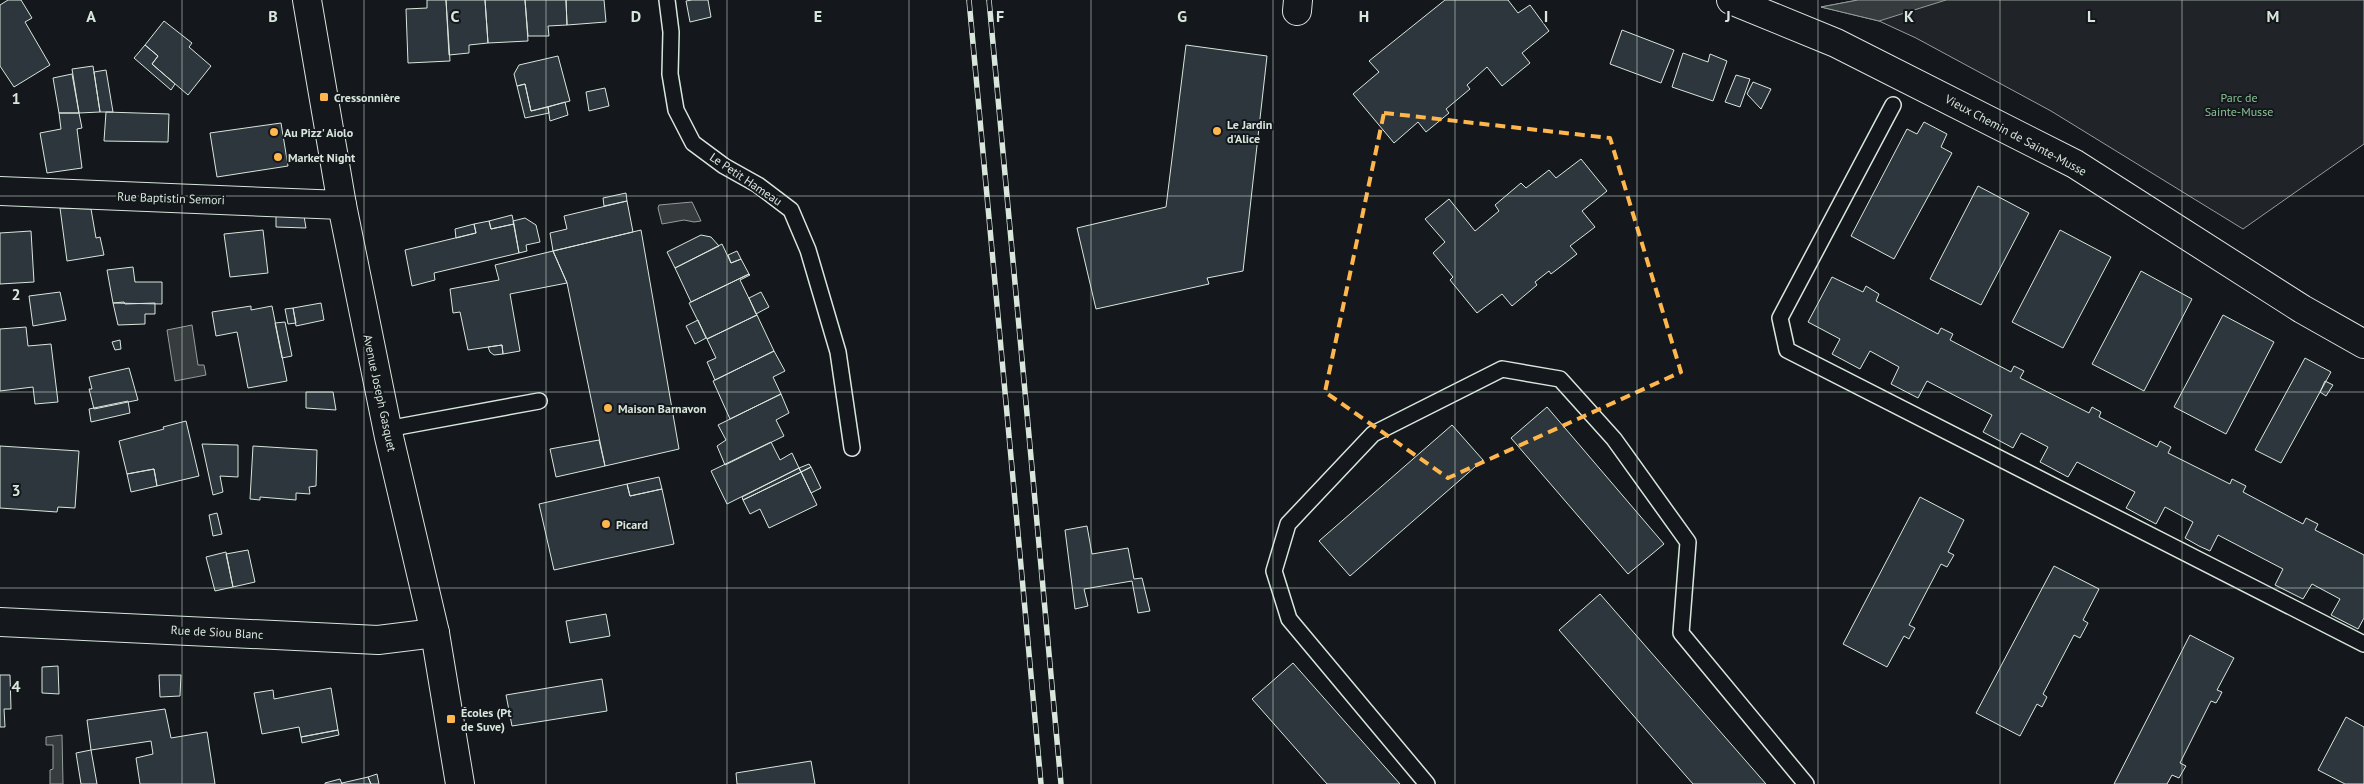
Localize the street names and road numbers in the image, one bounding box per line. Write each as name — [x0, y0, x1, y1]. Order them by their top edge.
street label: Vieux Chemin de Sainte-Musse — [1942, 91, 2089, 179]
street label: Le Petit Hameau — [707, 149, 785, 209]
street label: Rue Baptistin Semori — [117, 189, 225, 207]
street label: Avenue Joseph Gasquet — [360, 333, 400, 453]
street label: Rue de Siou Blanc — [170, 622, 264, 642]

